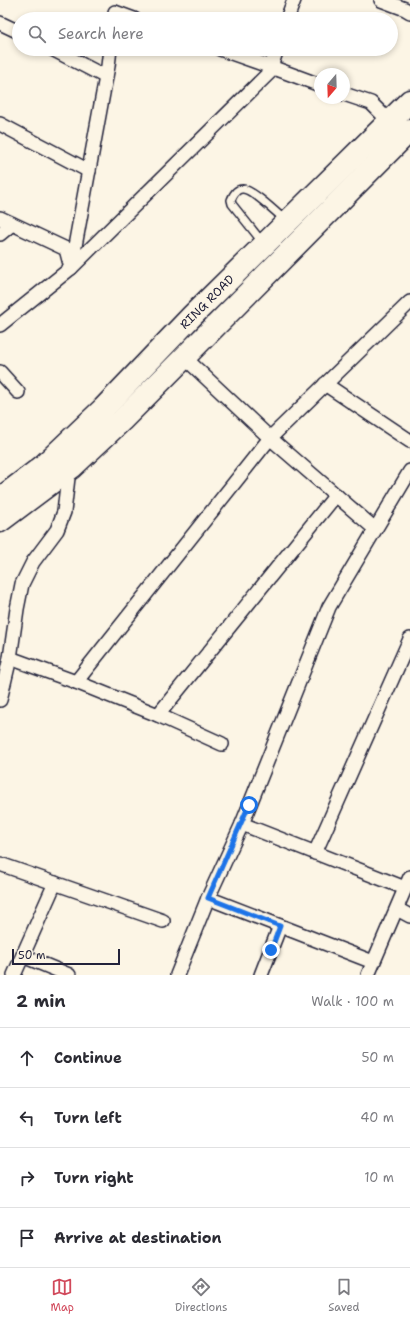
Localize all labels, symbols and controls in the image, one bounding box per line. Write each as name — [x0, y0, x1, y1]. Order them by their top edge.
search box — [12, 12, 398, 56]
icon: search — [26, 23, 48, 45]
text: Search here — [58, 24, 144, 44]
north arrow — [314, 68, 350, 104]
street label: RING ROAD — [176, 271, 238, 333]
route start — [240, 796, 258, 814]
route end — [262, 941, 280, 959]
scale bar — [12, 947, 120, 966]
text: 50 m — [18, 948, 46, 963]
text: 2 min — [16, 990, 66, 1012]
text: Walk · 100 m — [311, 993, 394, 1010]
icon: ahead — [16, 1047, 38, 1069]
text: Continue — [54, 1048, 122, 1068]
text: 50 m — [361, 1049, 394, 1066]
icon: left — [16, 1107, 38, 1129]
text: Turn left — [54, 1108, 122, 1128]
text: 40 m — [360, 1109, 394, 1126]
icon: right — [16, 1167, 38, 1189]
text: Turn right — [54, 1168, 134, 1188]
text: 10 m — [364, 1169, 394, 1186]
icon: arrive — [16, 1227, 38, 1249]
text: Arrive at destination — [54, 1228, 222, 1248]
tab: Map — [50, 1276, 74, 1315]
tab: Directions — [175, 1276, 227, 1315]
tab: Saved — [328, 1276, 360, 1315]

